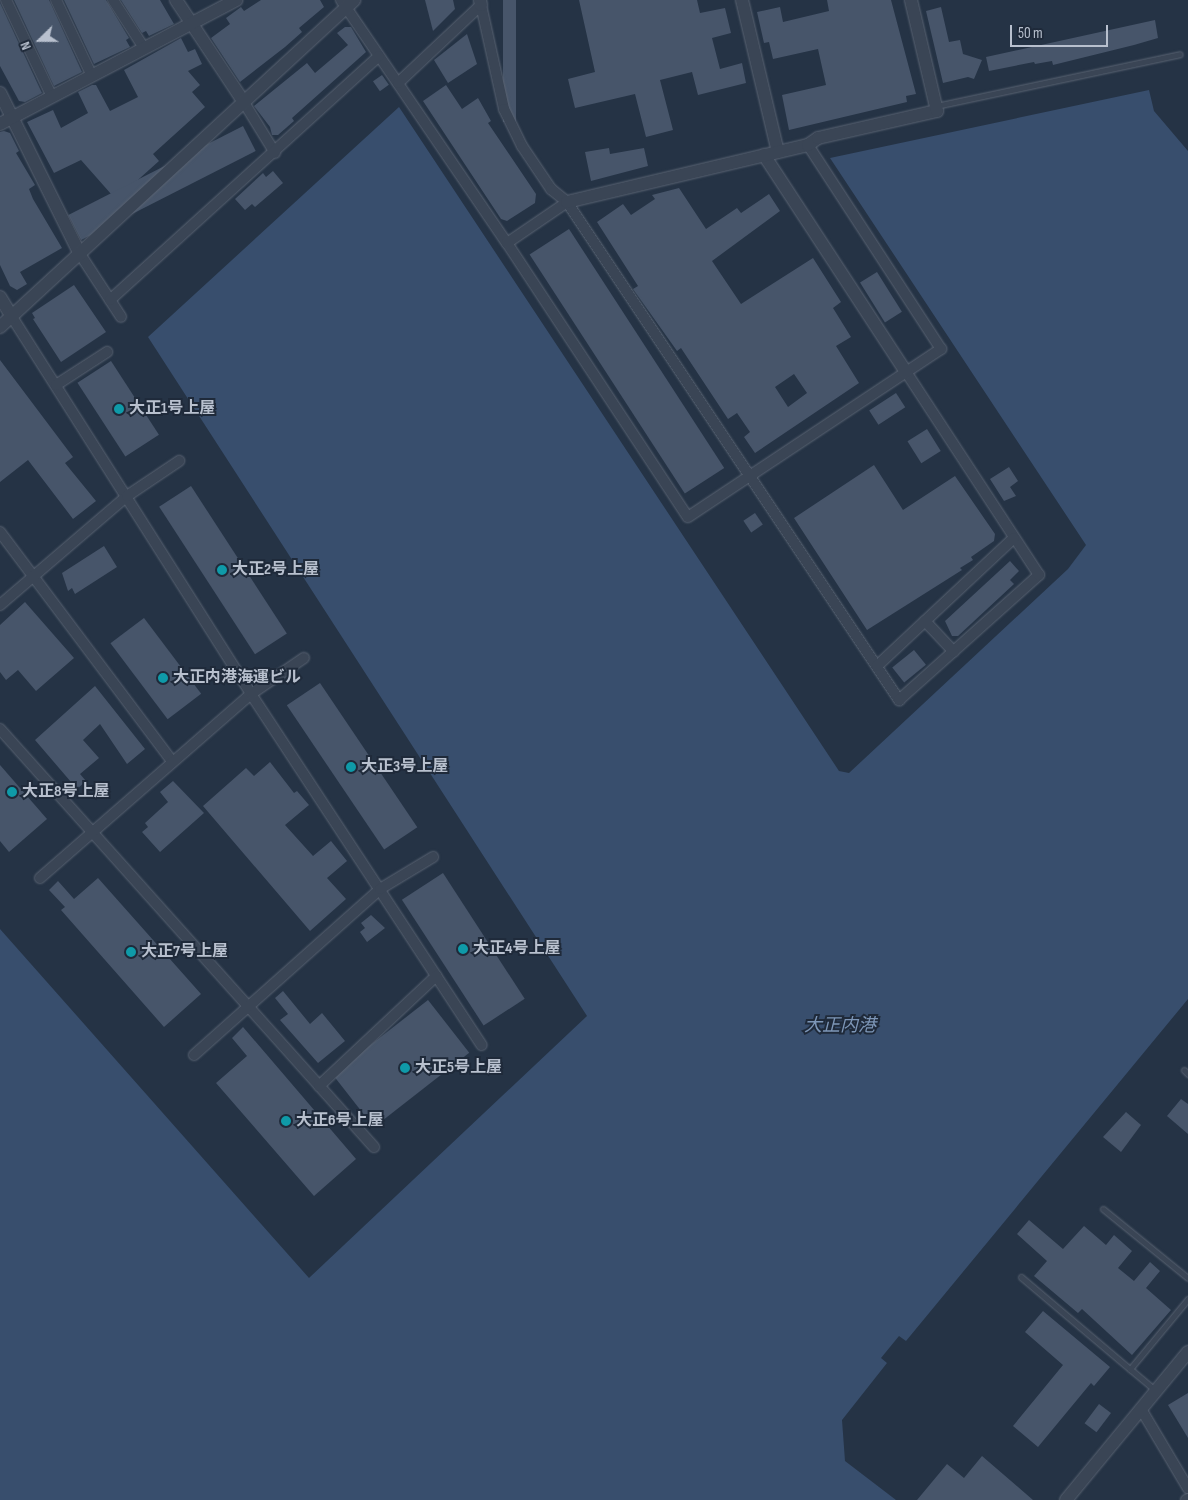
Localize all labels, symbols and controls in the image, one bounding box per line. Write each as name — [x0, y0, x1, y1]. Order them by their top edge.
north arrow — [15, 15, 65, 65]
scale bar — [1013, 15, 1110, 47]
text: 50 m — [1018, 24, 1043, 43]
text: N — [16, 39, 35, 52]
place label: 大正1号上屋 — [129, 399, 215, 419]
marker: 大正1号上屋 — [113, 403, 125, 415]
place label: 大正2号上屋 — [232, 560, 319, 580]
marker: 大正2号上屋 — [216, 564, 228, 576]
place label: 大正内港海運ビル — [173, 668, 301, 688]
marker: 大正内港海運ビル — [157, 672, 169, 684]
place label: 大正3号上屋 — [361, 757, 448, 777]
marker: 大正3号上屋 — [345, 761, 357, 773]
place label: 大正8号上屋 — [22, 782, 110, 802]
marker: 大正8号上屋 — [6, 786, 18, 798]
place label: 大正4号上屋 — [473, 939, 560, 959]
place label: 大正7号上屋 — [141, 942, 228, 962]
marker: 大正4号上屋 — [457, 943, 469, 955]
marker: 大正7号上屋 — [125, 946, 137, 958]
water label: 大正内港 — [804, 1015, 876, 1037]
place label: 大正5号上屋 — [415, 1058, 502, 1078]
marker: 大正5号上屋 — [399, 1062, 411, 1074]
place label: 大正6号上屋 — [296, 1111, 384, 1131]
marker: 大正6号上屋 — [280, 1115, 292, 1127]

